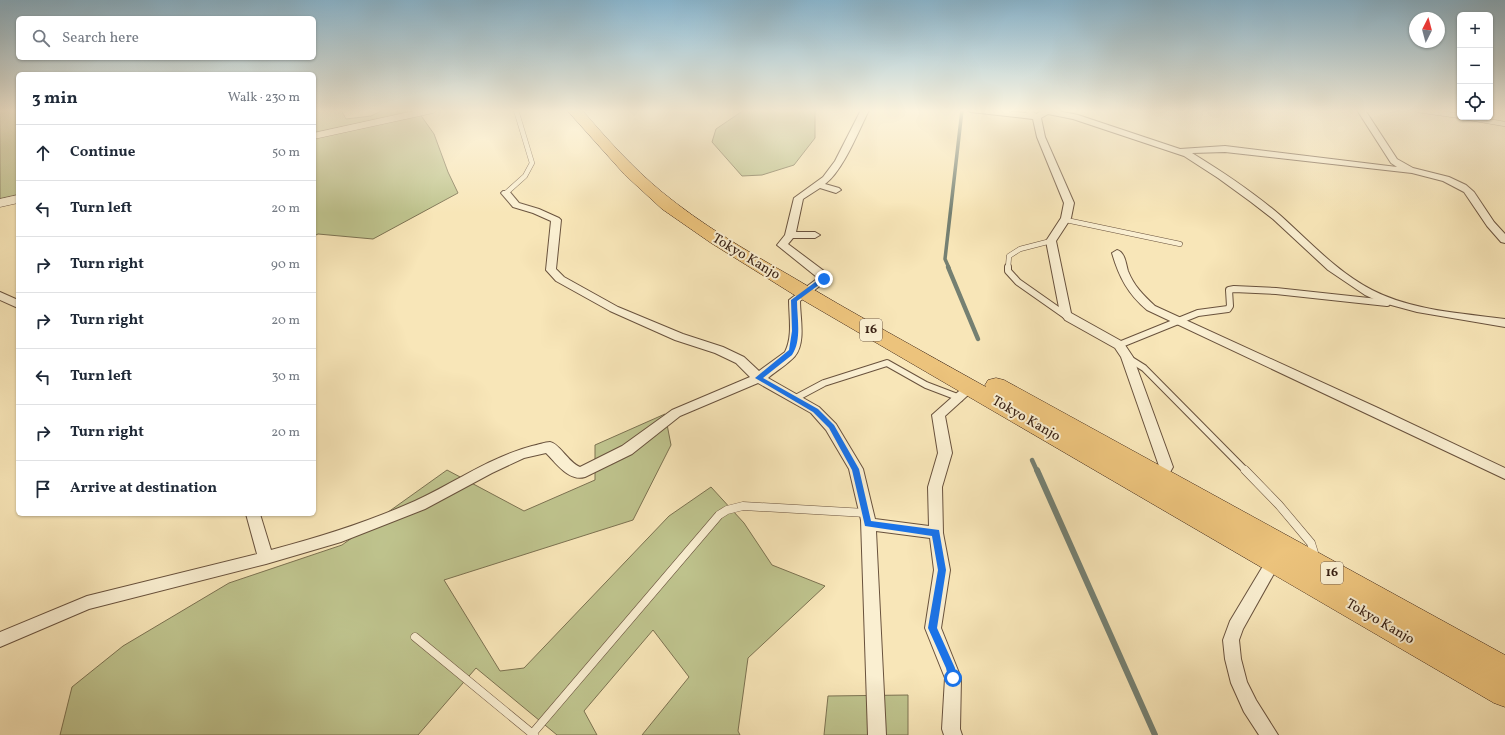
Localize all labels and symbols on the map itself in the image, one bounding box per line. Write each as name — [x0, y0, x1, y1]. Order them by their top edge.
north arrow — [1409, 12, 1445, 48]
street label: Tokyo Kanjo — [709, 229, 783, 285]
route end — [815, 270, 833, 288]
road number: 16 — [860, 319, 882, 341]
street label: Tokyo Kanjo — [988, 392, 1064, 446]
road number: 16 — [1321, 562, 1343, 584]
street label: Tokyo Kanjo — [1342, 595, 1418, 649]
route start — [944, 669, 962, 687]

